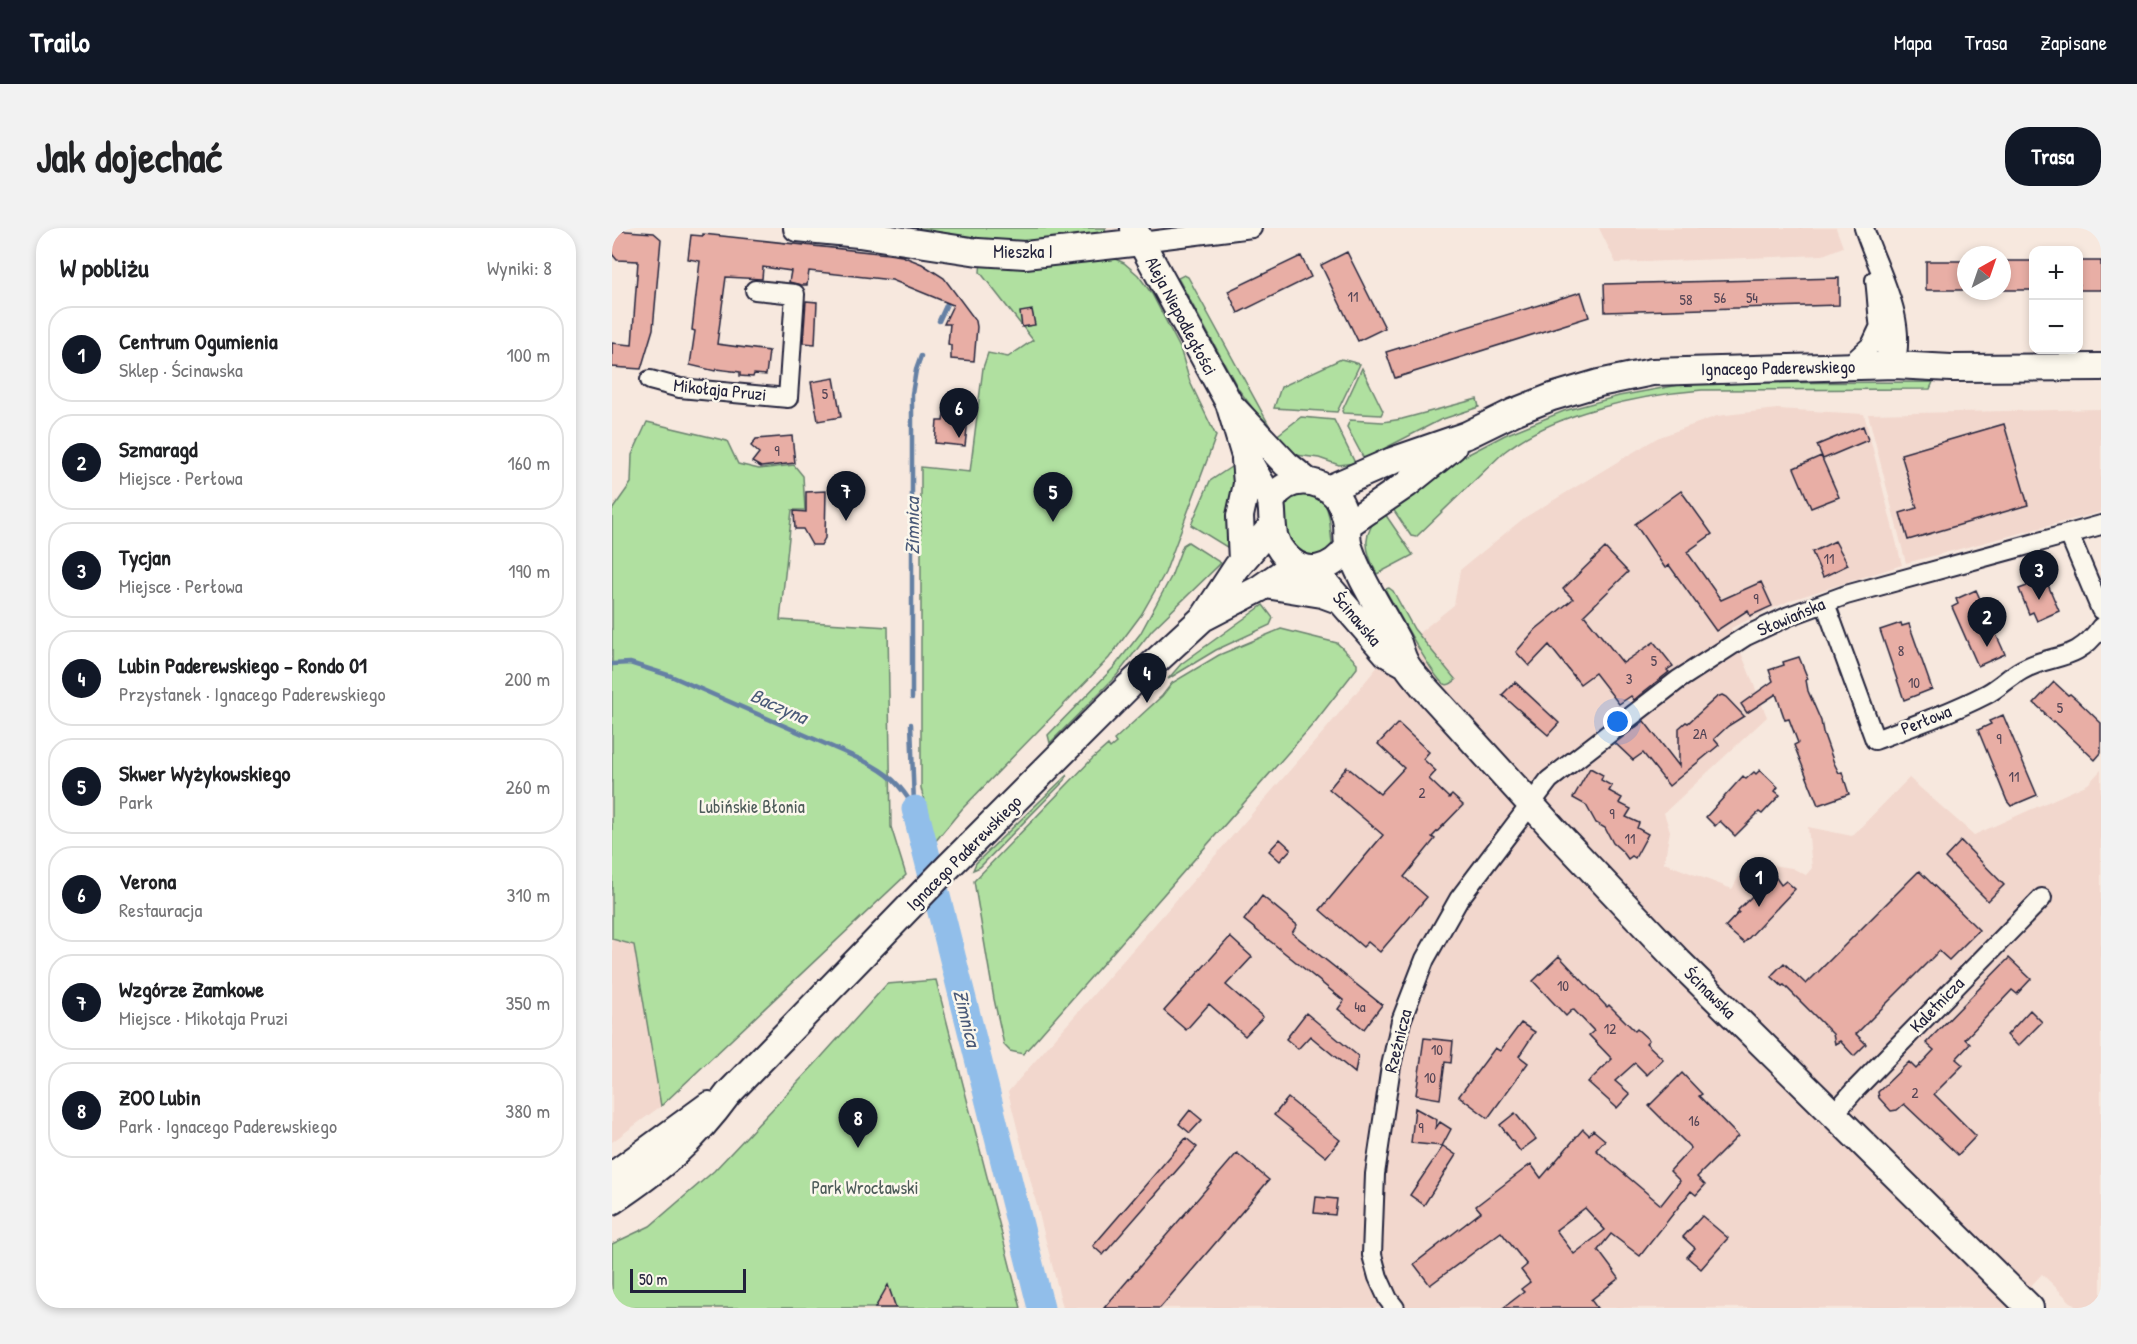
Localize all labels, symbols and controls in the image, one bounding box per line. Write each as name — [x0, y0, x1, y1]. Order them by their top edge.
text: Trailo — [30, 23, 90, 61]
text: Mapa — [1894, 28, 1932, 57]
text: Trasa — [1965, 28, 2007, 57]
text: Zapisane — [2040, 28, 2107, 57]
button: Trasa — [2005, 127, 2101, 186]
text: Jak dojechać — [36, 128, 222, 185]
street label: Mieszka I — [993, 239, 1053, 264]
north arrow — [1957, 246, 2011, 300]
map controls — [2029, 246, 2083, 354]
button: + — [2029, 246, 2083, 300]
text: W pobliżu — [60, 250, 149, 285]
street label: Aleja Niepodległości — [1140, 252, 1223, 379]
text: Wyniki: 8 — [487, 254, 552, 281]
house number: 11 — [1348, 286, 1358, 307]
house number: 56 — [1714, 287, 1726, 308]
house number: 54 — [1746, 287, 1758, 308]
house number: 58 — [1680, 289, 1692, 310]
button: − — [2029, 300, 2083, 354]
text: Centrum Ogumienia — [119, 326, 278, 356]
text: 1 — [78, 341, 85, 368]
text: 100 m — [507, 341, 550, 368]
street label: Ignacego Paderewskiego — [1701, 354, 1855, 381]
text: Sklep · Ścinawska — [119, 356, 243, 383]
street label: Mikołaja Pruzi — [672, 372, 768, 407]
house number: 5 — [822, 383, 829, 404]
pin: 6 — [940, 388, 978, 438]
text: Szmaragd — [119, 434, 198, 464]
house number: 9 — [774, 440, 780, 461]
text: 2 — [77, 449, 86, 476]
text: 160 m — [508, 449, 550, 476]
text: Miejsce · Perłowa — [119, 464, 243, 491]
pin: 7 — [826, 472, 866, 521]
pin: 5 — [1034, 472, 1072, 522]
water label: Zimnica — [898, 495, 925, 555]
text: Tycjan — [119, 542, 171, 572]
house number: 11 — [1824, 548, 1834, 569]
pin: 3 — [2020, 550, 2058, 600]
text: 3 — [77, 557, 86, 584]
text: 190 m — [508, 557, 550, 584]
text: Miejsce · Perłowa — [119, 572, 243, 599]
street label: Ścinawska — [1327, 586, 1388, 651]
house number: 9 — [1753, 588, 1759, 609]
street label: Słowiańska — [1753, 591, 1829, 642]
pin: 2 — [1968, 598, 2006, 647]
house number: 8 — [1898, 640, 1904, 661]
text: Lubin Paderewskiego - Rondo 01 — [119, 650, 367, 680]
house number: 5 — [1651, 650, 1658, 671]
pin: 4 — [1128, 654, 1166, 703]
text: 4 — [78, 665, 85, 692]
text: 200 m — [505, 665, 550, 692]
house number: 3 — [1626, 668, 1633, 689]
house number: 10 — [1908, 672, 1920, 693]
text: Przystanek · Ignacego Paderewskiego — [119, 680, 386, 707]
water label: Baczyna — [746, 681, 814, 732]
house number: 5 — [2057, 697, 2064, 718]
street label: Perłowa — [1897, 698, 1955, 741]
your location — [1603, 707, 1632, 736]
house number: 2A — [1693, 723, 1708, 744]
house number: 9 — [1996, 728, 2002, 749]
text: Skwer Wyżykowskiego — [119, 758, 290, 788]
house number: 11 — [2009, 766, 2019, 787]
text: 5 — [77, 773, 86, 800]
text: 260 m — [506, 773, 550, 800]
house number: 2 — [1418, 782, 1426, 803]
text: Park — [119, 788, 152, 815]
street label: Ignacego Paderewskiego — [900, 789, 1027, 916]
park label: Lubińskie Błonia — [699, 794, 805, 819]
house number: 9 — [1609, 803, 1615, 824]
house number: 11 — [1625, 828, 1635, 849]
pin: 1 — [1740, 858, 1778, 907]
text: Verona — [119, 866, 176, 896]
text: 6 — [78, 881, 85, 908]
text: 310 m — [507, 881, 550, 908]
text: Restauracja — [119, 896, 202, 923]
street label: Ścinawska — [1679, 961, 1742, 1024]
street label: Kaletnicza — [1904, 971, 1969, 1038]
text: Wzgórze Zamkowe — [119, 974, 264, 1004]
house number: 10 — [1557, 975, 1569, 996]
water label: Zimnica — [947, 987, 988, 1051]
text: 7 — [77, 989, 86, 1016]
text: 350 m — [505, 989, 550, 1016]
house number: 4a — [1354, 996, 1366, 1017]
text: Miejsce · Mikołaja Pruzi — [119, 1004, 288, 1031]
street label: Rzeźnicza — [1378, 1006, 1417, 1075]
house number: 12 — [1604, 1018, 1616, 1039]
house number: 10 — [1431, 1039, 1443, 1060]
house number: 10 — [1424, 1067, 1436, 1088]
text: ZOO Lubin — [119, 1082, 201, 1112]
house number: 2 — [1911, 1082, 1919, 1103]
text: 8 — [77, 1097, 86, 1124]
text: 380 m — [505, 1097, 550, 1124]
pin: 8 — [838, 1098, 878, 1148]
house number: 16 — [1688, 1110, 1700, 1131]
text: Park · Ignacego Paderewskiego — [119, 1112, 337, 1139]
house number: 9 — [1418, 1117, 1424, 1138]
park label: Park Wrocławski — [811, 1175, 919, 1200]
scale bar — [630, 1266, 746, 1294]
text: 50 m — [639, 1268, 668, 1290]

